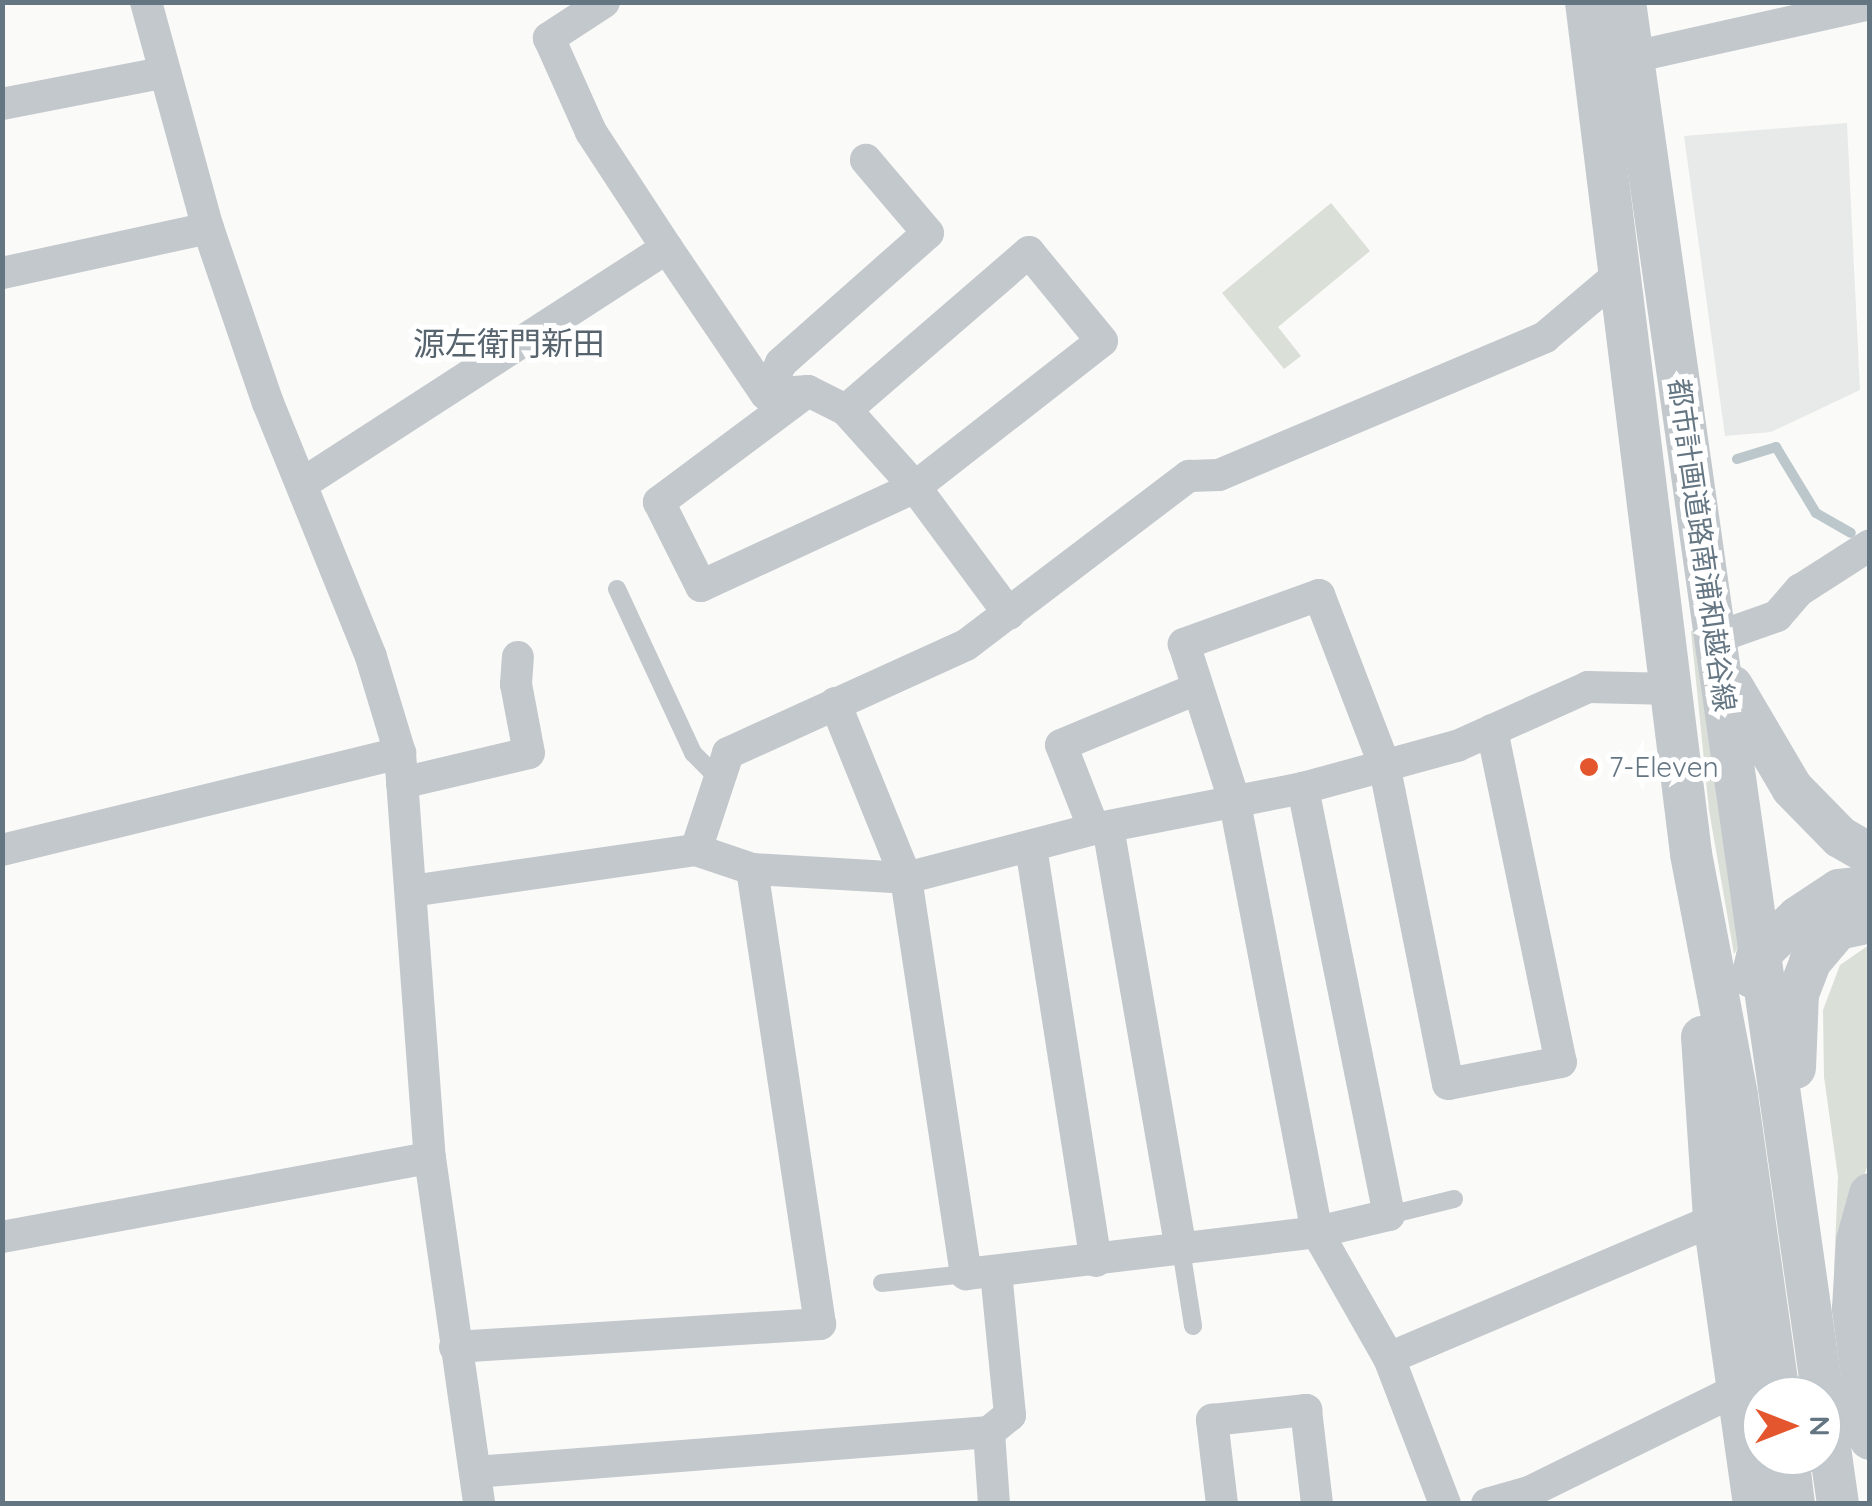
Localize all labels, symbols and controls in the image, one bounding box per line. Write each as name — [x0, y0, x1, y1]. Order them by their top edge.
district label: 源左衛門新田 — [413, 324, 605, 362]
street label: 都市計画道路南浦和越谷線 — [1662, 376, 1742, 714]
place label: 7-Eleven — [1609, 750, 1719, 784]
marker: 7-Eleven — [1578, 756, 1600, 778]
north arrow — [1742, 1376, 1842, 1476]
text: N — [1803, 1416, 1838, 1436]

